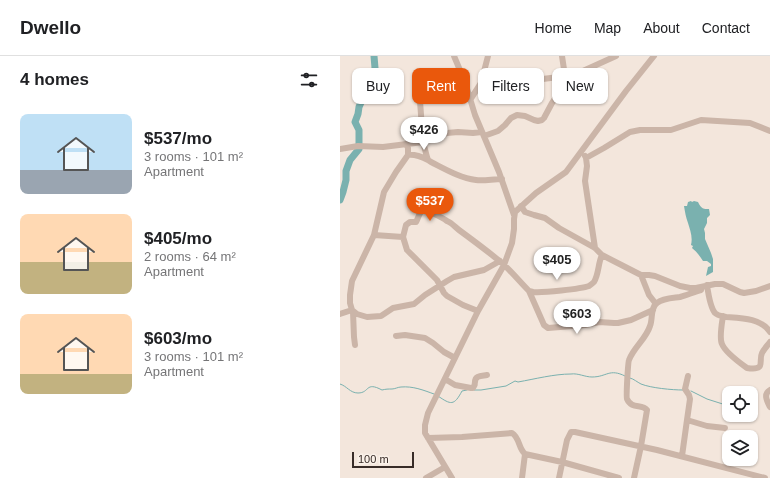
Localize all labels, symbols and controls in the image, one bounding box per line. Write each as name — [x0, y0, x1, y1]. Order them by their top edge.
text: Dwello — [20, 17, 81, 38]
text: Home — [535, 20, 572, 36]
text: Map — [594, 20, 621, 36]
text: About — [643, 20, 680, 36]
text: Contact — [702, 20, 750, 36]
chip: Buy — [352, 68, 404, 104]
chip: Rent — [412, 68, 470, 104]
chip: Filters — [478, 68, 544, 104]
chip: New — [552, 68, 608, 104]
icon: filters — [298, 69, 320, 91]
text: 4 homes — [20, 70, 89, 89]
pin: $426 — [400, 117, 448, 151]
text: $426 — [410, 122, 438, 137]
text: $537/mo — [144, 129, 212, 148]
icon: home — [52, 130, 100, 178]
text: 3 rooms · 101 m² — [144, 149, 243, 164]
text: Apartment — [144, 164, 204, 179]
pin: $537 — [406, 188, 454, 222]
text: $537 — [416, 193, 444, 208]
text: $405/mo — [144, 229, 212, 248]
icon: home — [52, 230, 100, 278]
pin: $405 — [533, 247, 581, 281]
text: 2 rooms · 64 m² — [144, 249, 236, 264]
text: $405 — [543, 252, 571, 267]
text: Apartment — [144, 264, 204, 279]
pin: $603 — [553, 301, 601, 335]
text: $603 — [563, 306, 591, 321]
text: $603/mo — [144, 329, 212, 348]
icon: home — [52, 330, 100, 378]
text: 3 rooms · 101 m² — [144, 349, 243, 364]
text: Apartment — [144, 364, 204, 379]
map controls — [722, 386, 758, 466]
button: locate — [722, 386, 758, 422]
button: layers — [722, 430, 758, 466]
scale bar — [352, 450, 414, 469]
text: 100 m — [358, 453, 389, 465]

